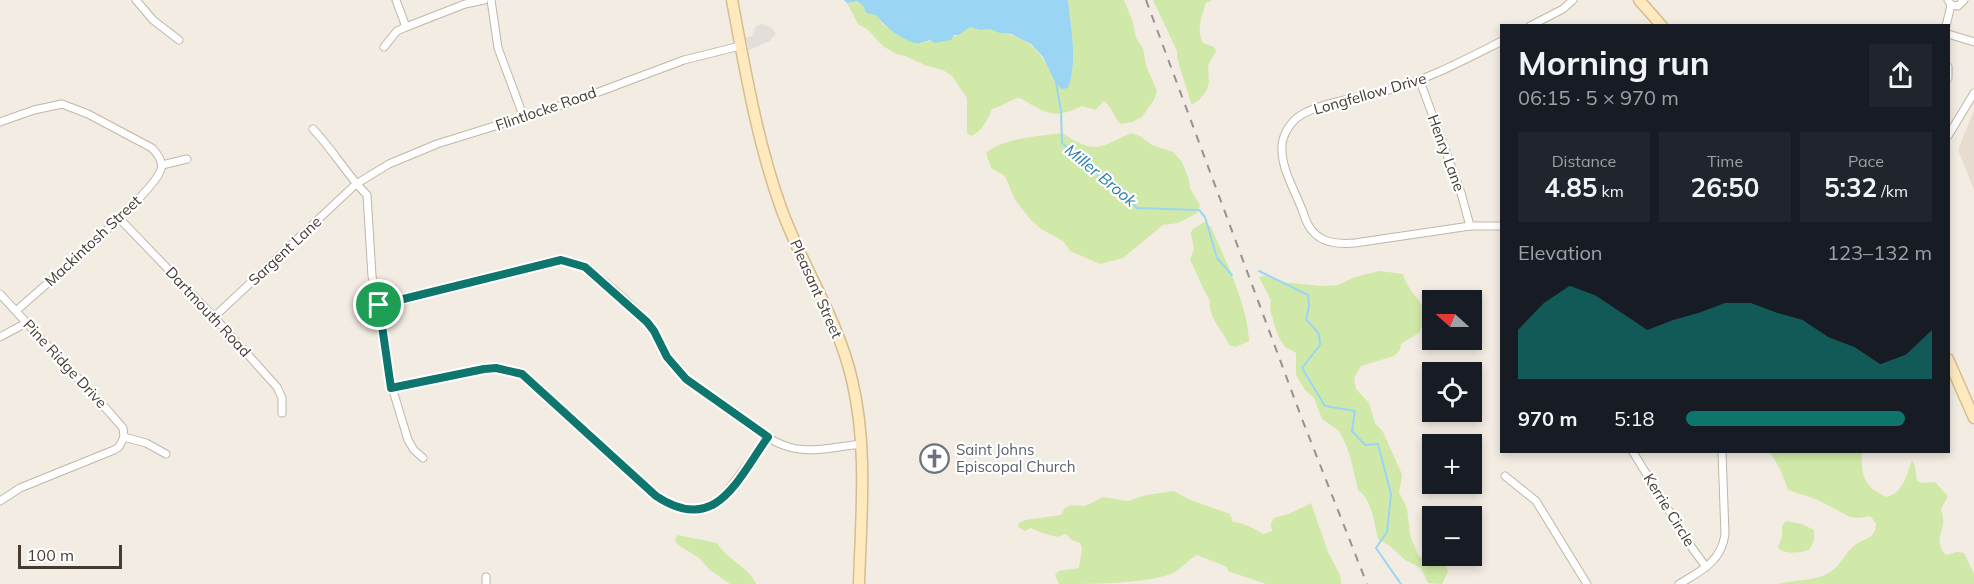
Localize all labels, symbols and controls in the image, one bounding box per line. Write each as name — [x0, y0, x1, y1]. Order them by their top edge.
text: Morning run — [1518, 42, 1710, 83]
button: share — [1869, 44, 1932, 107]
street label: Longfellow Drive — [1311, 68, 1428, 119]
street label: Flintlocke Road — [493, 82, 599, 135]
text: 06:15 · 5 × 970 m — [1518, 85, 1679, 110]
street label: Henry Lane — [1424, 112, 1469, 194]
water label: Miller Brook — [1061, 139, 1141, 211]
text: Distance — [1552, 151, 1616, 171]
text: Time — [1707, 151, 1743, 171]
text: Pace — [1848, 151, 1884, 171]
text: 4.85 — [1544, 171, 1597, 204]
text: 26:50 — [1691, 171, 1759, 204]
text: 5:32 — [1824, 171, 1877, 204]
text: km — [1597, 181, 1624, 201]
text: /km — [1877, 181, 1908, 201]
street label: Mackintosh Street — [41, 191, 145, 290]
street label: Sargent Lane — [244, 212, 325, 289]
street label: Pleasant Street — [786, 236, 847, 341]
text: Elevation — [1518, 240, 1603, 265]
text: 123–132 m — [1827, 240, 1932, 265]
street label: Dartmouth Road — [162, 263, 255, 361]
pin — [353, 279, 404, 330]
icon: arrive — [362, 288, 395, 321]
north arrow — [1422, 290, 1482, 350]
map controls — [1422, 290, 1482, 566]
street label: Pine Ridge Drive — [19, 315, 111, 412]
button: locate — [1422, 362, 1482, 422]
text: 970 m — [1518, 406, 1577, 431]
text: 5:18 — [1614, 406, 1655, 431]
button: + — [1422, 434, 1482, 494]
place label: Saint Johns Episcopal Church — [956, 440, 1075, 476]
church icon: Saint Johns Episcopal Church — [919, 443, 951, 475]
street label: Kerrie Circle — [1640, 470, 1699, 550]
button: − — [1422, 506, 1482, 566]
scale bar — [18, 542, 122, 570]
text: 100 m — [27, 545, 74, 565]

